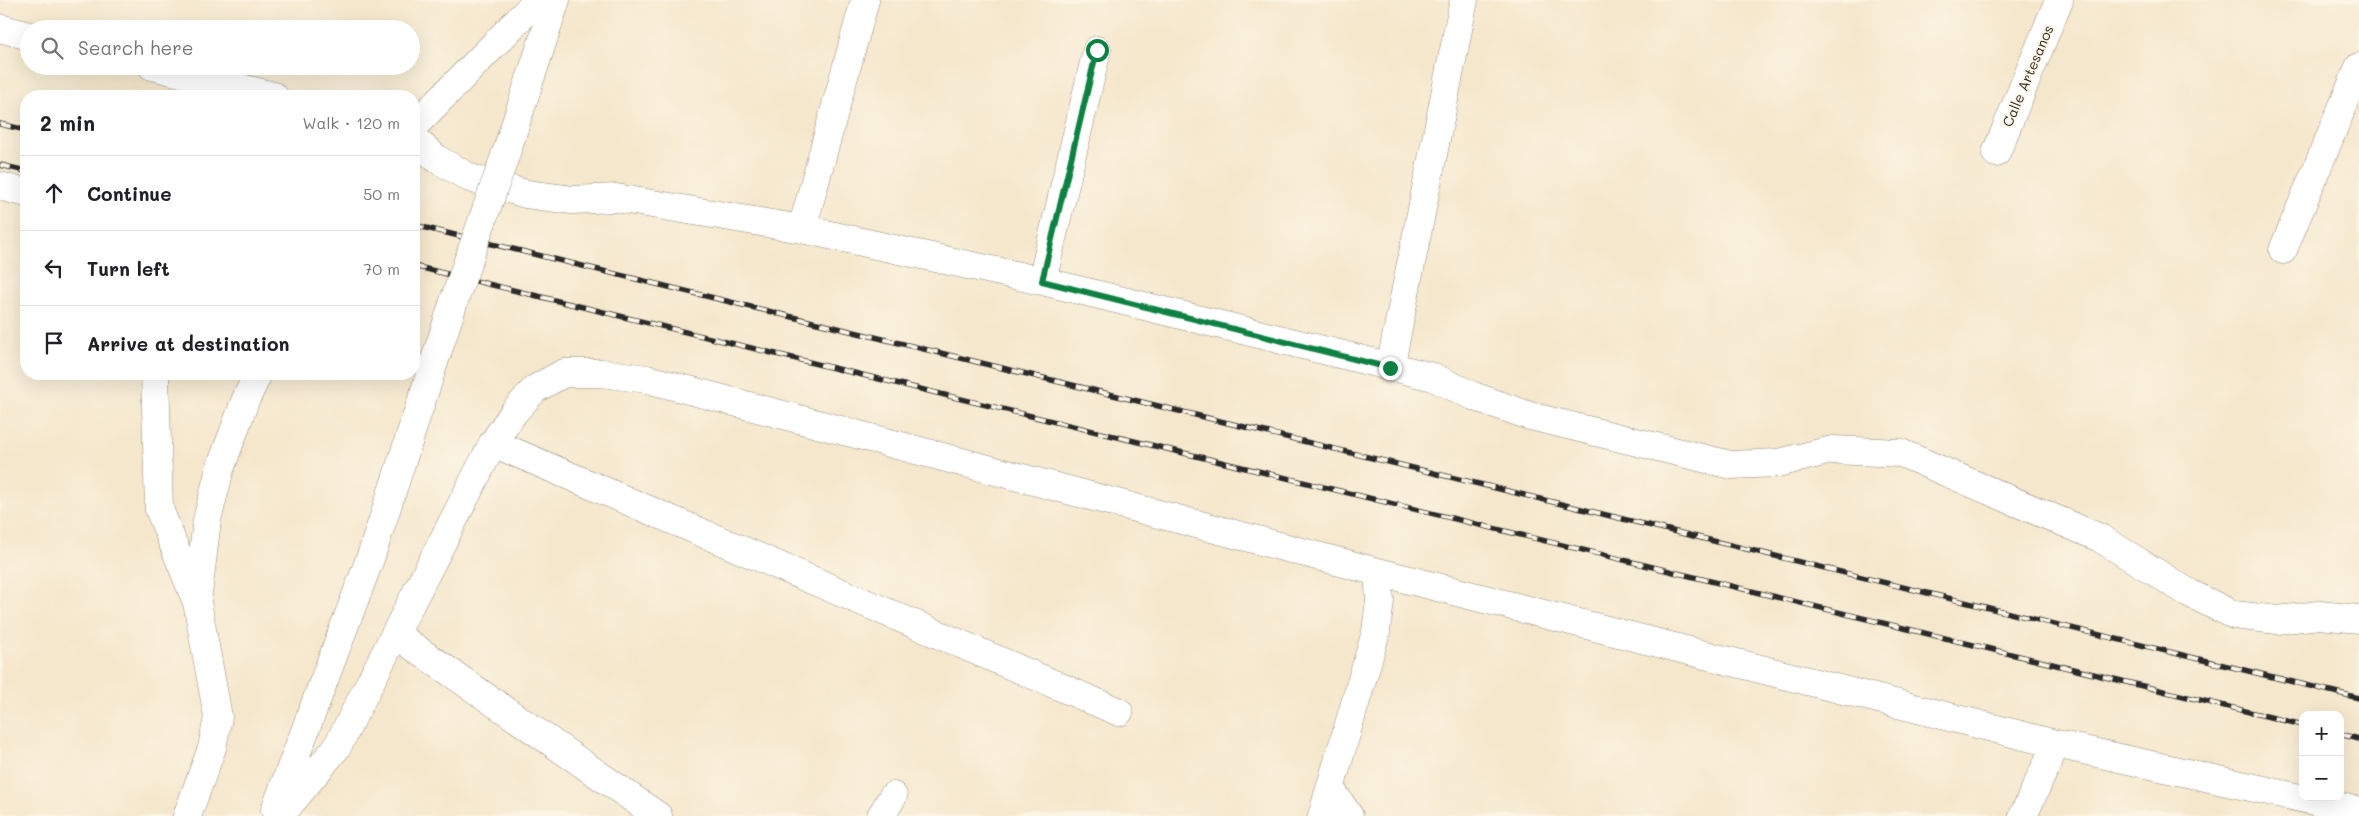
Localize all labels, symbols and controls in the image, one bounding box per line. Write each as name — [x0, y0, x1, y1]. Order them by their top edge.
search box — [20, 20, 420, 75]
street label: Calle Artesanos — [1998, 22, 2058, 130]
icon: search — [38, 34, 66, 62]
text: Search here — [78, 35, 194, 60]
route start — [1086, 39, 1109, 62]
text: 2 min — [40, 109, 95, 136]
text: Walk · 120 m — [302, 112, 400, 133]
icon: ahead — [40, 179, 68, 207]
text: Continue — [87, 181, 172, 206]
text: 50 m — [363, 183, 400, 204]
icon: left — [40, 254, 68, 282]
text: Turn left — [87, 256, 170, 281]
text: 70 m — [363, 258, 400, 279]
icon: arrive — [40, 329, 68, 357]
text: Arrive at destination — [87, 331, 290, 356]
route end — [1379, 357, 1402, 380]
map controls — [2299, 711, 2344, 801]
button: + — [2299, 711, 2344, 756]
button: − — [2299, 756, 2344, 801]

